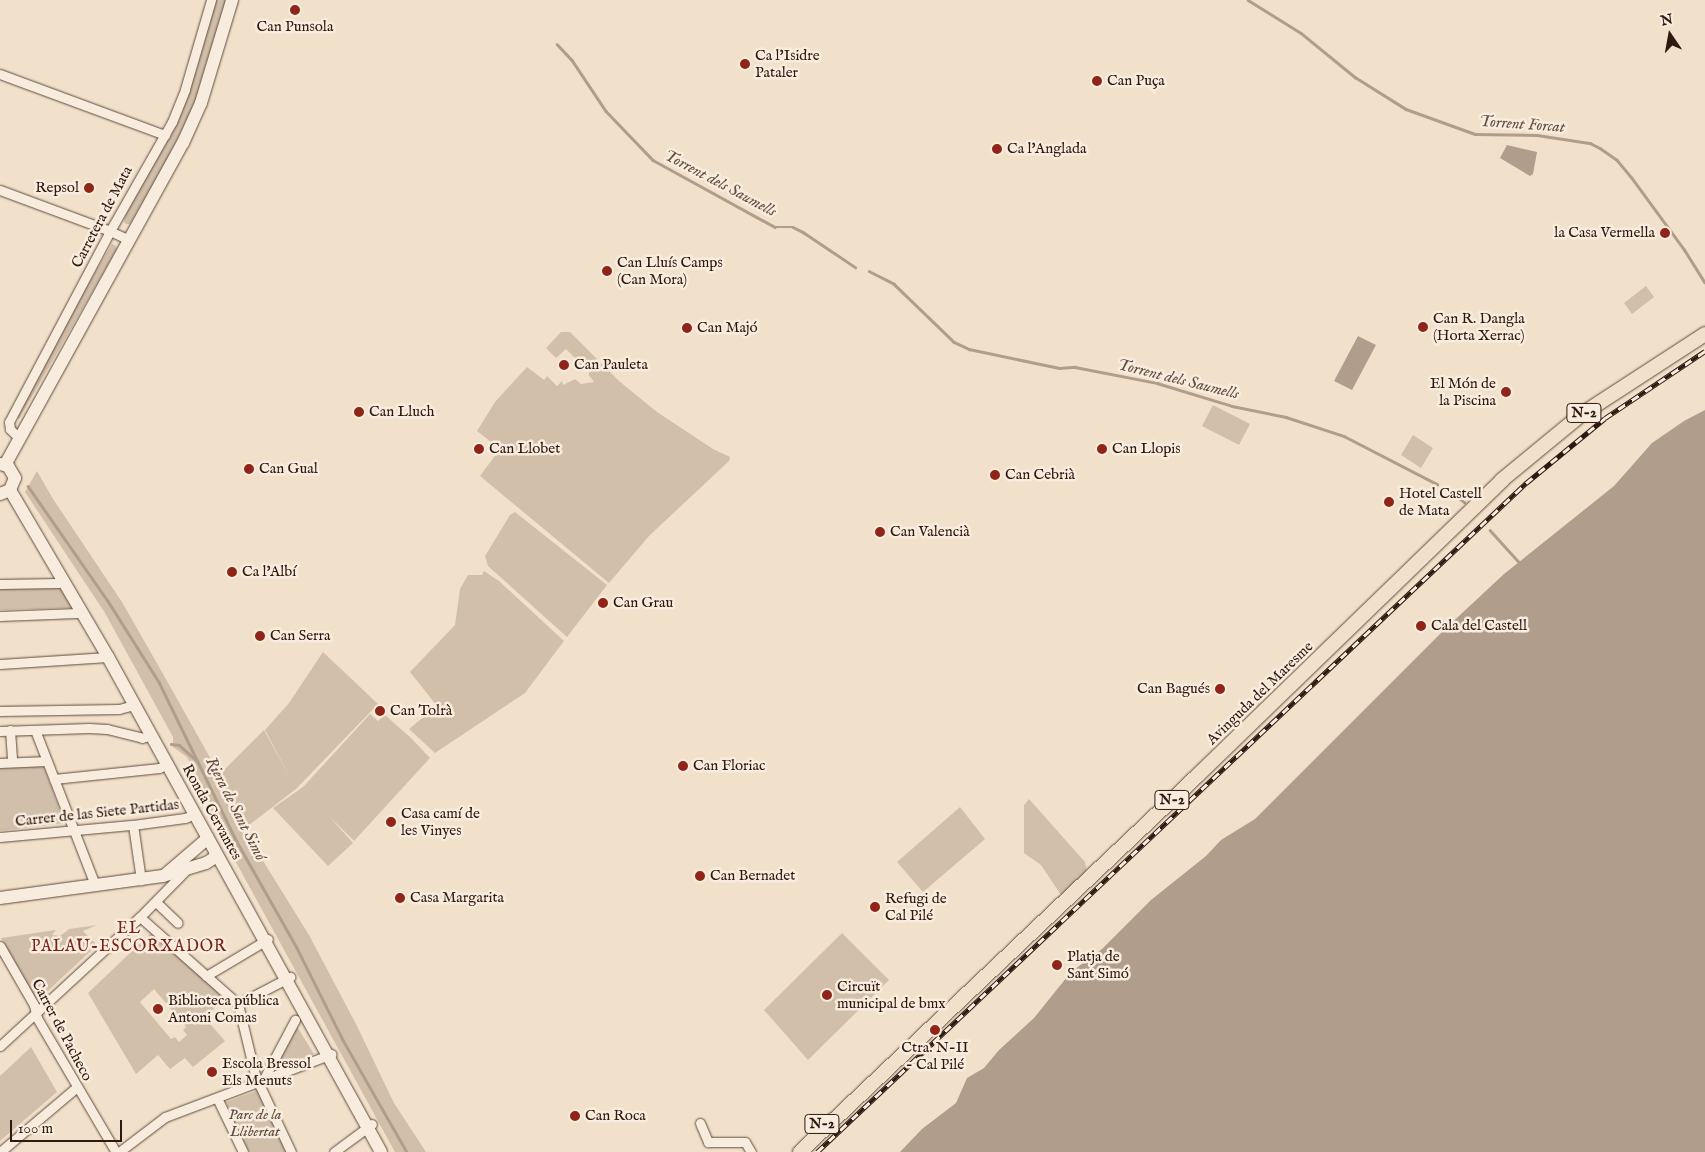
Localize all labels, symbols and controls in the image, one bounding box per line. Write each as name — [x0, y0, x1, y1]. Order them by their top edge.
marker: Can Punsola — [289, 4, 301, 16]
north arrow — [1645, 10, 1695, 60]
text: N — [1659, 10, 1675, 30]
place label: Can Punsola — [257, 18, 333, 36]
place label: Ca l'Isidre Pataler — [755, 46, 820, 81]
marker: Ca l'Isidre Pataler — [739, 58, 751, 70]
place label: Can Puça — [1107, 72, 1165, 90]
marker: Can Puça — [1091, 75, 1103, 87]
water label: Torrent Forcat — [1479, 112, 1565, 138]
place label: Ca l'Anglada — [1007, 140, 1086, 158]
marker: Ca l'Anglada — [991, 143, 1003, 155]
water label: Torrent dels Saumells — [661, 146, 779, 222]
street label: Carretera de Mata — [68, 163, 136, 271]
place label: Repsol — [35, 179, 79, 197]
marker: Repsol — [83, 182, 95, 194]
place label: la Casa Vermella — [1554, 224, 1655, 242]
marker: la Casa Vermella — [1659, 227, 1671, 239]
place label: Can Lluís Camps (Can Mora) — [617, 253, 723, 288]
marker: Can Lluís Camps (Can Mora) — [601, 265, 613, 277]
place label: Can R. Dangla (Horta Xerrac) — [1433, 309, 1525, 344]
place label: Can Majó — [697, 319, 758, 337]
marker: Can R. Dangla (Horta Xerrac) — [1417, 321, 1429, 333]
marker: Can Majó — [681, 322, 693, 334]
place label: Can Pauleta — [574, 356, 648, 374]
water label: Torrent dels Saumells — [1115, 356, 1241, 404]
marker: Can Pauleta — [558, 359, 570, 371]
place label: El Món de la Piscina — [1430, 374, 1496, 409]
marker: El Món de la Piscina — [1500, 386, 1512, 398]
road number: N-2 — [1565, 402, 1603, 424]
place label: Can Lluch — [369, 403, 434, 421]
marker: Can Lluch — [353, 406, 365, 418]
place label: Can Llobet — [489, 440, 560, 458]
place label: Can Llopis — [1112, 440, 1181, 458]
marker: Can Llobet — [473, 443, 485, 455]
marker: Can Llopis — [1096, 443, 1108, 455]
place label: Can Gual — [259, 460, 318, 478]
marker: Can Gual — [243, 463, 255, 475]
place label: Can Cebrià — [1005, 466, 1075, 484]
marker: Can Cebrià — [989, 469, 1001, 481]
place label: Hotel Castell de Mata — [1399, 484, 1482, 519]
marker: Hotel Castell de Mata — [1383, 496, 1395, 508]
place label: Can Valencià — [890, 523, 970, 541]
marker: Can Valencià — [874, 526, 886, 538]
place label: Ca l'Albí — [242, 563, 296, 581]
marker: Ca l'Albí — [226, 566, 238, 578]
place label: Can Grau — [613, 594, 673, 612]
marker: Can Grau — [597, 597, 609, 609]
place label: Cala del Castell — [1431, 617, 1527, 635]
marker: Cala del Castell — [1415, 620, 1427, 632]
place label: Can Serra — [270, 627, 331, 645]
marker: Can Serra — [254, 630, 266, 642]
street label: Avinguda del Maresme — [1203, 638, 1317, 748]
place label: Can Bagués — [1137, 680, 1210, 698]
marker: Can Bagués — [1214, 683, 1226, 695]
place label: Can Tolrà — [390, 702, 452, 720]
marker: Can Tolrà — [374, 705, 386, 717]
water label: Riera de Sant Simó — [201, 754, 269, 864]
place label: Can Floriac — [693, 757, 765, 775]
marker: Can Floriac — [677, 760, 689, 772]
street label: Ronda Cervantes — [178, 761, 246, 863]
road number: N-2 — [1153, 788, 1191, 812]
street label: Carrer de las Siete Partidas — [14, 795, 180, 831]
place label: Casa camí de les Vinyes — [401, 804, 480, 839]
marker: Casa camí de les Vinyes — [385, 816, 397, 828]
place label: Can Bernadet — [710, 867, 795, 885]
marker: Can Bernadet — [694, 870, 706, 882]
place label: Casa Margarita — [410, 889, 504, 907]
place label: Refugi de Cal Pilé — [885, 889, 947, 924]
marker: Casa Margarita — [394, 892, 406, 904]
marker: Refugi de Cal Pilé — [869, 901, 881, 913]
district label: EL PALAU-ESCORXADOR — [29, 919, 229, 957]
place label: Platja de Sant Simó — [1067, 947, 1129, 982]
marker: Platja de Sant Simó — [1051, 959, 1063, 971]
street label: Carrer de Pacheco — [28, 976, 96, 1084]
place label: Circuït municipal de bmx — [837, 977, 946, 1012]
marker: Circuït municipal de bmx — [821, 989, 833, 1001]
place label: Biblioteca pública Antoni Comas — [168, 991, 279, 1026]
marker: Biblioteca pública Antoni Comas — [152, 1003, 164, 1015]
marker: Ctra. N-II - Cal Pilé — [929, 1024, 941, 1036]
place label: Ctra. N-II - Cal Pilé — [901, 1038, 969, 1073]
place label: Escola Bressol Els Menuts — [222, 1054, 311, 1089]
marker: Escola Bressol Els Menuts — [206, 1066, 218, 1078]
park label: Parc de la Llibertat — [229, 1105, 281, 1140]
place label: Can Roca — [585, 1107, 646, 1125]
scale bar — [12, 1110, 125, 1142]
marker: Can Roca — [569, 1110, 581, 1122]
road number: N-2 — [803, 1112, 841, 1136]
text: 100 m — [18, 1119, 53, 1138]

